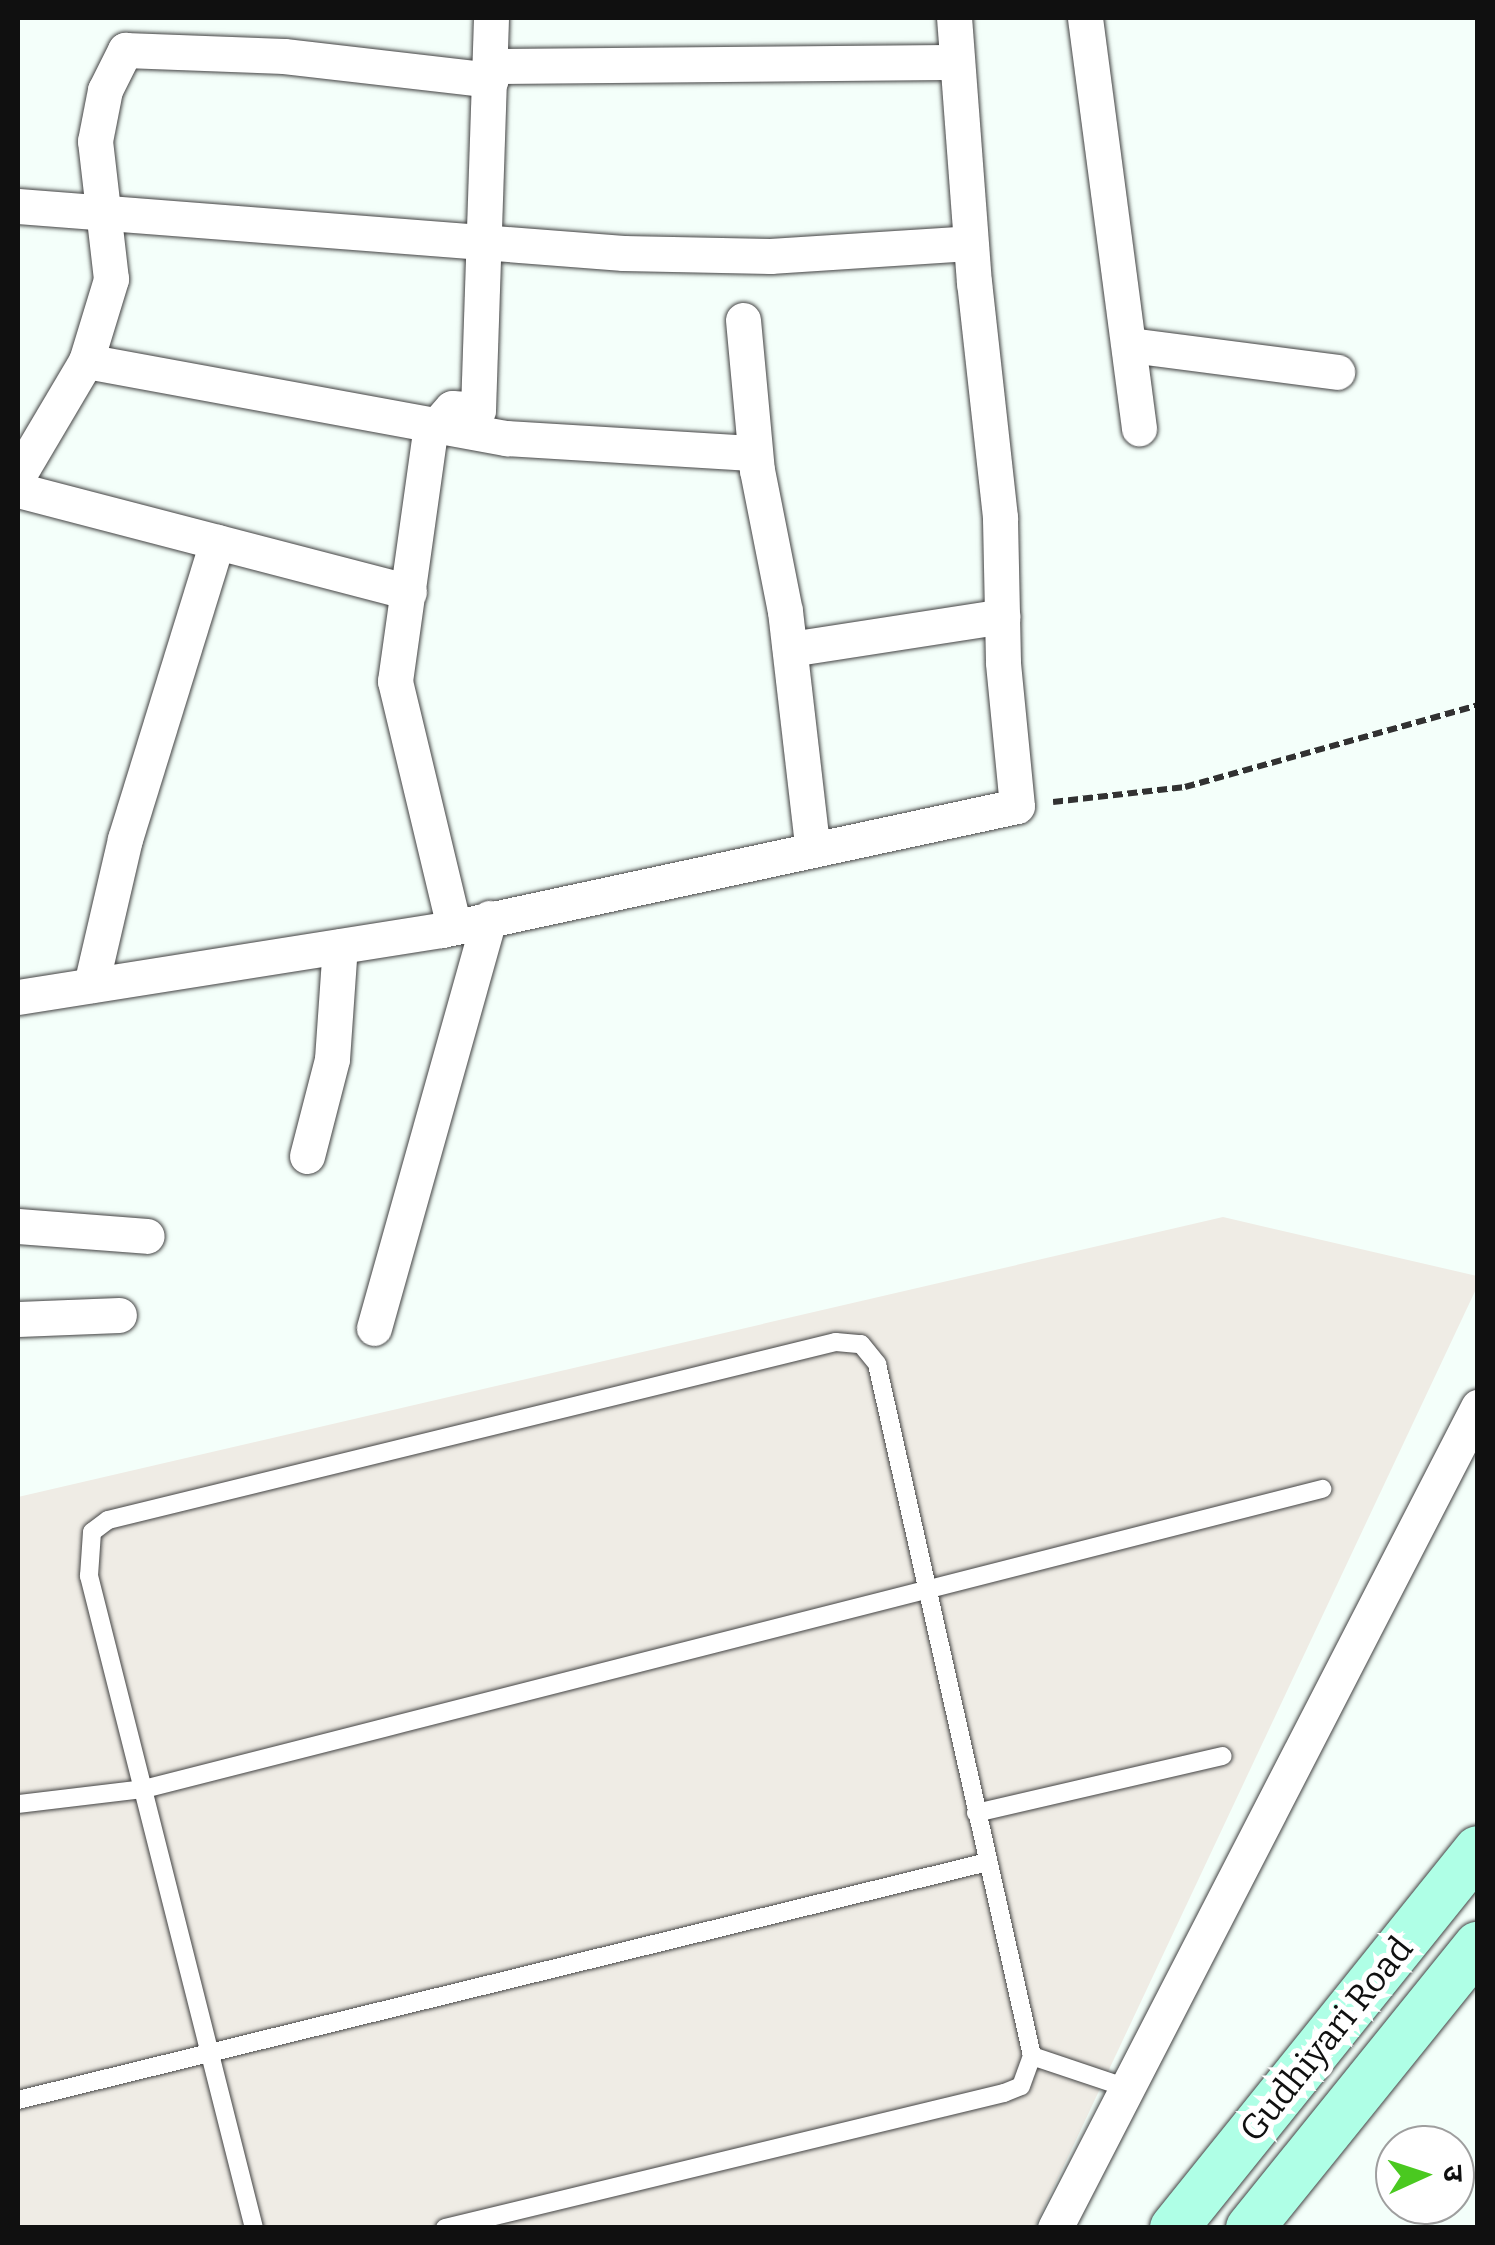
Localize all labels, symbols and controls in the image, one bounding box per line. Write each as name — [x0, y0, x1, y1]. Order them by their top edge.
street label: Gudhiyari Road — [1231, 1928, 1421, 2150]
north arrow — [1375, 2125, 1475, 2225]
text: उ — [1437, 2164, 1470, 2183]

